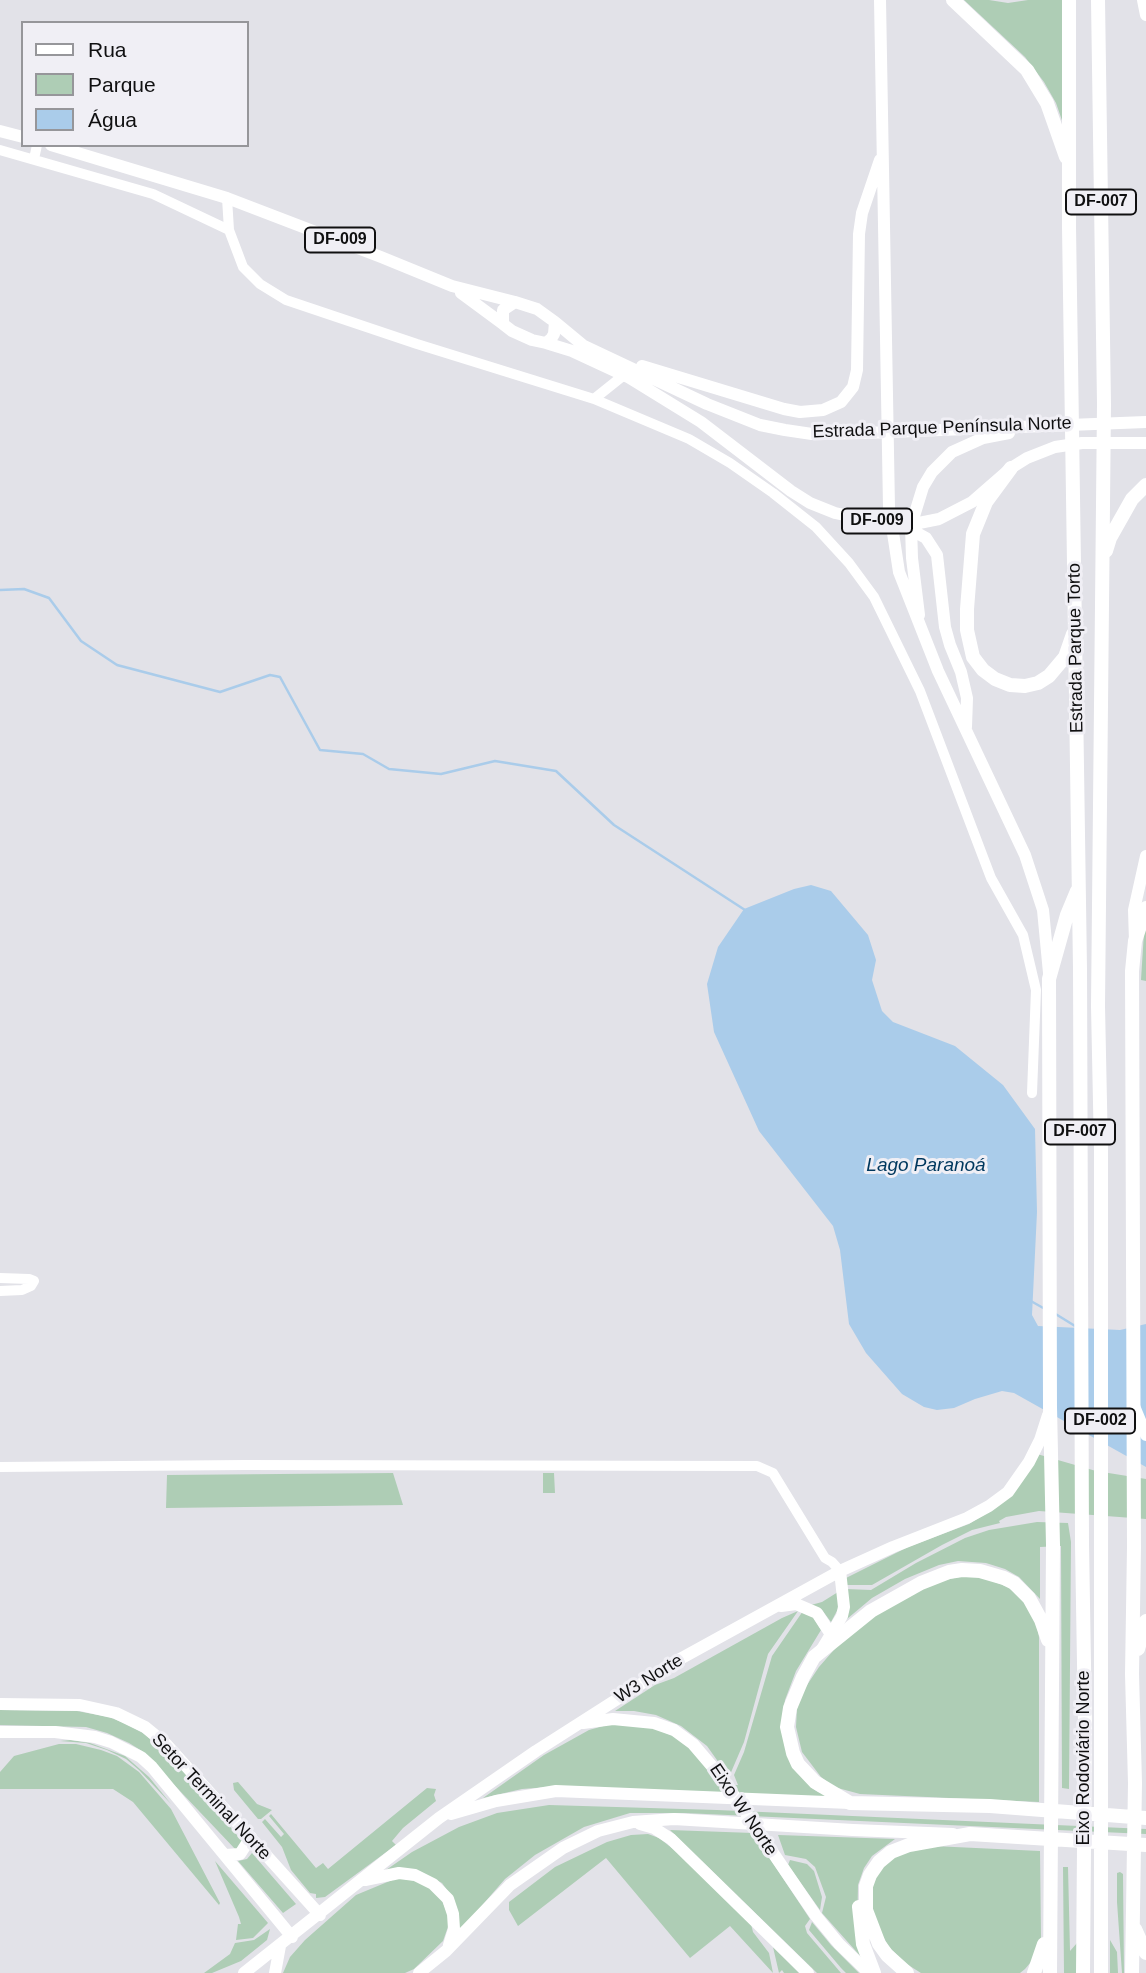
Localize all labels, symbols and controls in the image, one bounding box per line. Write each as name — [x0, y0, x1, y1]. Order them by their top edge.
legend — [21, 21, 248, 147]
text: Rua — [88, 38, 127, 61]
text: Parque — [88, 73, 156, 96]
text: Água — [88, 108, 137, 131]
road number: DF-007 — [1066, 190, 1136, 214]
road number: DF-009 — [305, 228, 375, 252]
street label: Estrada Parque Península Norte — [812, 413, 1072, 443]
road number: DF-009 — [842, 508, 912, 534]
street label: Estrada Parque Torto — [1064, 563, 1088, 733]
road number: DF-007 — [1045, 1120, 1115, 1144]
water label: Lago Paranoá — [866, 1155, 986, 1177]
road number: DF-002 — [1065, 1408, 1135, 1434]
street label: W3 Norte — [611, 1650, 687, 1708]
street label: Eixo Rodoviário Norte — [1073, 1670, 1095, 1846]
street label: Setor Terminal Norte — [147, 1729, 275, 1865]
street label: Eixo W Norte — [704, 1760, 782, 1860]

